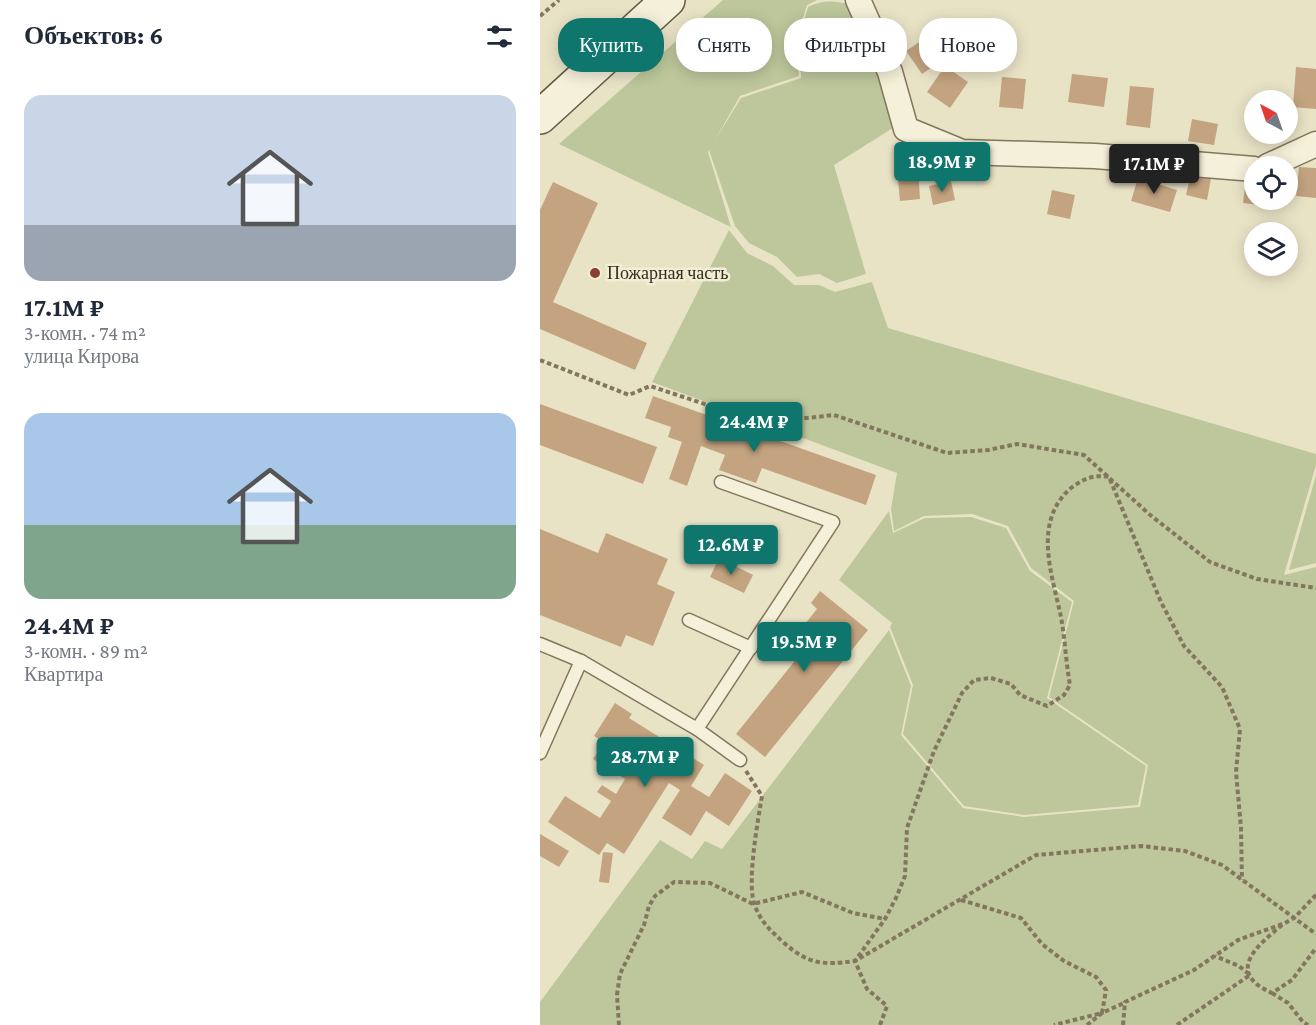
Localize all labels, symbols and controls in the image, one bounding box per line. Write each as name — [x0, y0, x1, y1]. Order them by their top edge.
chip: Купить — [558, 18, 664, 72]
chip: Снять — [676, 18, 772, 72]
chip: Фильтры — [784, 18, 907, 72]
chip: Новое — [919, 18, 1017, 72]
icon: filters — [483, 20, 516, 53]
text: Объектов: 6 — [24, 21, 164, 50]
north arrow — [1244, 90, 1298, 144]
map controls — [1244, 90, 1298, 276]
icon: home — [216, 134, 324, 242]
pin: 18.9M ₽ — [887, 142, 997, 193]
pin: 17.1M ₽ — [1099, 144, 1209, 195]
text: 18.9M ₽ — [908, 150, 976, 172]
text: 17.1M ₽ — [1123, 152, 1185, 174]
button: locate — [1244, 156, 1298, 210]
button: layers — [1244, 222, 1298, 276]
place label: Пожарная часть — [607, 263, 728, 283]
marker: Пожарная часть — [588, 266, 602, 280]
text: 17.1M ₽ — [24, 293, 104, 322]
text: 3-комн. · 74 m² — [24, 322, 146, 344]
text: улица Кирова — [24, 345, 139, 367]
pin: 24.4M ₽ — [699, 402, 809, 453]
text: 24.4M ₽ — [719, 410, 789, 432]
icon: home — [216, 452, 324, 560]
pin: 12.6M ₽ — [676, 525, 786, 576]
text: 12.6M ₽ — [698, 533, 764, 555]
text: 24.4M ₽ — [24, 611, 114, 640]
pin: 19.5M ₽ — [749, 622, 859, 673]
text: 19.5M ₽ — [771, 630, 837, 652]
text: 3-комн. · 89 m² — [24, 640, 148, 662]
text: Квартира — [24, 663, 103, 685]
pin: 28.7M ₽ — [590, 737, 700, 788]
text: 28.7M ₽ — [611, 745, 679, 767]

